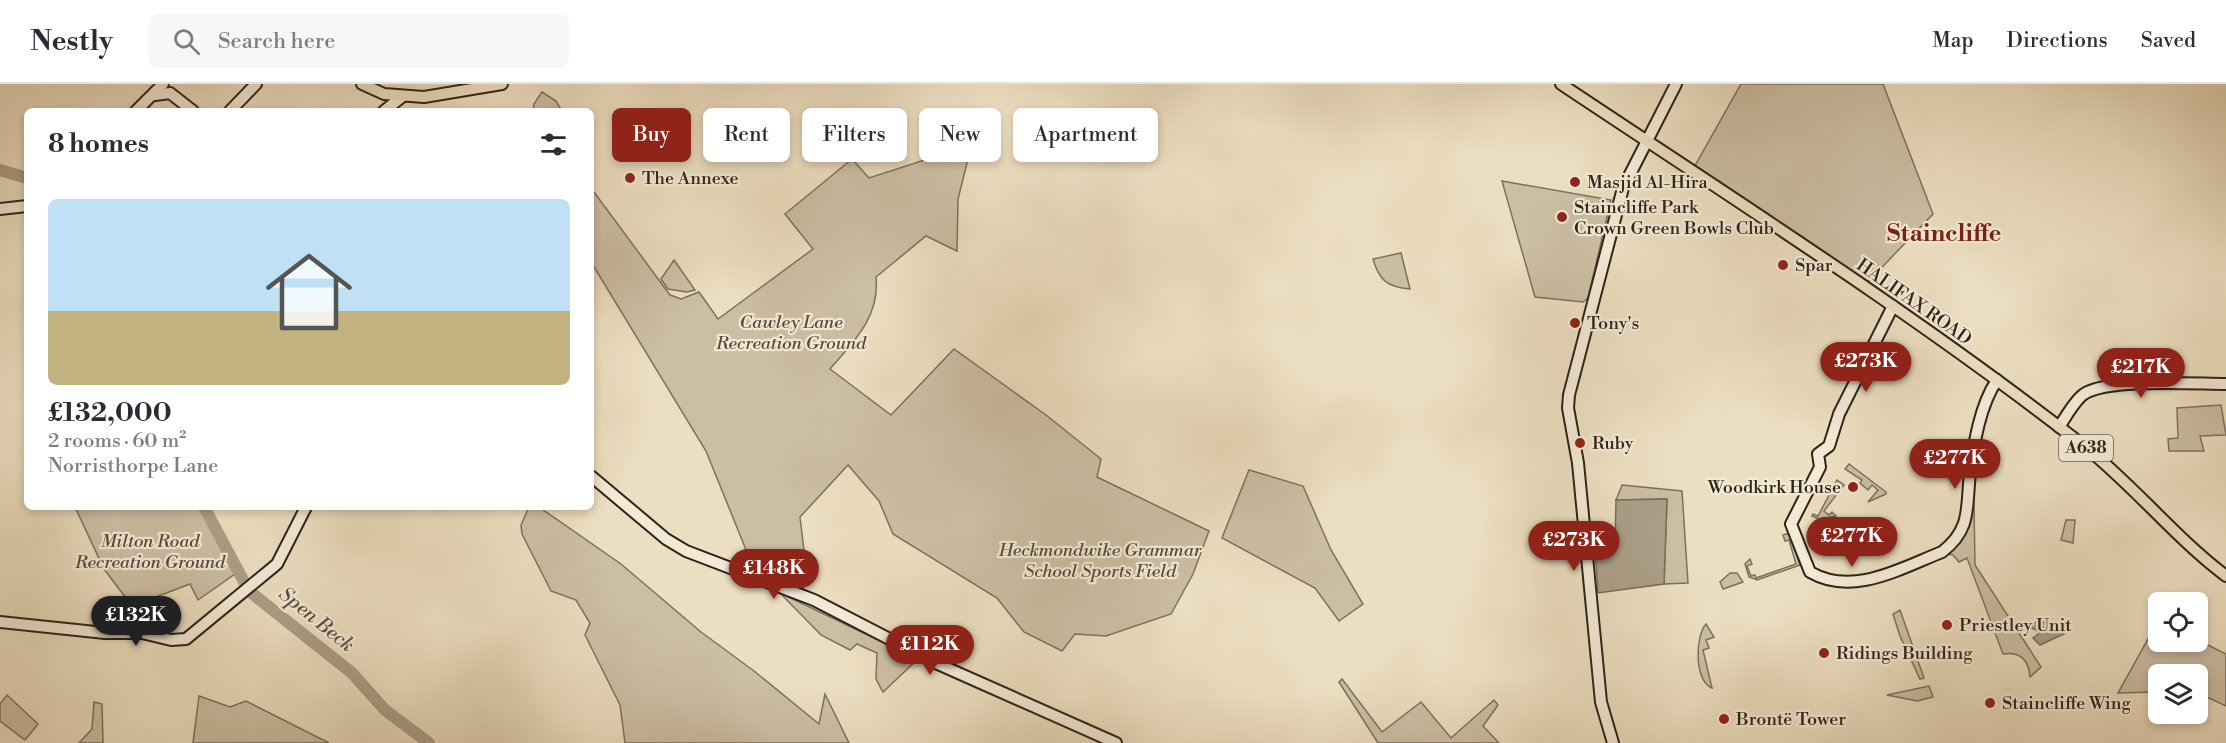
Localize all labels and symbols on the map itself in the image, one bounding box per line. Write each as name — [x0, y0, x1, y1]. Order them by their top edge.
place label: The Annexe — [642, 167, 739, 190]
marker: The Annexe — [623, 171, 637, 185]
place label: Masjid Al-Hira — [1587, 171, 1709, 194]
marker: Masjid Al-Hira — [1568, 175, 1582, 189]
place label: Staincliffe Park Crown Green Bowls Club — [1574, 196, 1774, 240]
marker: Staincliffe Park Crown Green Bowls Club — [1555, 210, 1569, 224]
district label: Staincliffe — [1887, 219, 2001, 249]
place label: Spar — [1795, 254, 1833, 277]
street label: HALIFAX ROAD — [1852, 254, 1976, 350]
marker: Spar — [1776, 258, 1790, 272]
park label: Cawley Lane Recreation Ground — [715, 311, 867, 355]
place label: Tony's — [1587, 312, 1640, 335]
marker: Tony's — [1568, 316, 1582, 330]
pin: £273K — [1824, 342, 1908, 393]
pin: £217K — [2099, 348, 2183, 399]
place label: Ruby — [1592, 432, 1634, 455]
road number: A638 — [2059, 435, 2113, 461]
marker: Ruby — [1573, 436, 1587, 450]
pin: £277K — [1913, 439, 1997, 490]
place label: Woodkirk House — [1707, 476, 1841, 499]
marker: Woodkirk House — [1846, 480, 1860, 494]
pin: £277K — [1810, 517, 1894, 568]
pin: £273K — [1532, 521, 1616, 572]
park label: Milton Road Recreation Ground — [74, 530, 226, 574]
park label: Heckmondwike Grammar School Sports Field — [998, 539, 1202, 583]
pin: £148K — [732, 549, 816, 600]
water label: Spen Beck — [273, 582, 359, 658]
pin: £132K — [94, 596, 178, 647]
place label: Priestley Unit — [1959, 614, 2072, 637]
marker: Priestley Unit — [1940, 618, 1954, 632]
pin: £112K — [888, 625, 972, 676]
place label: Ridings Building — [1836, 642, 1973, 665]
marker: Ridings Building — [1817, 646, 1831, 660]
place label: Staincliffe Wing — [2002, 692, 2131, 715]
marker: Staincliffe Wing — [1983, 696, 1997, 710]
place label: Brontë Tower — [1735, 708, 1846, 731]
marker: Brontë Tower — [1717, 712, 1731, 726]

